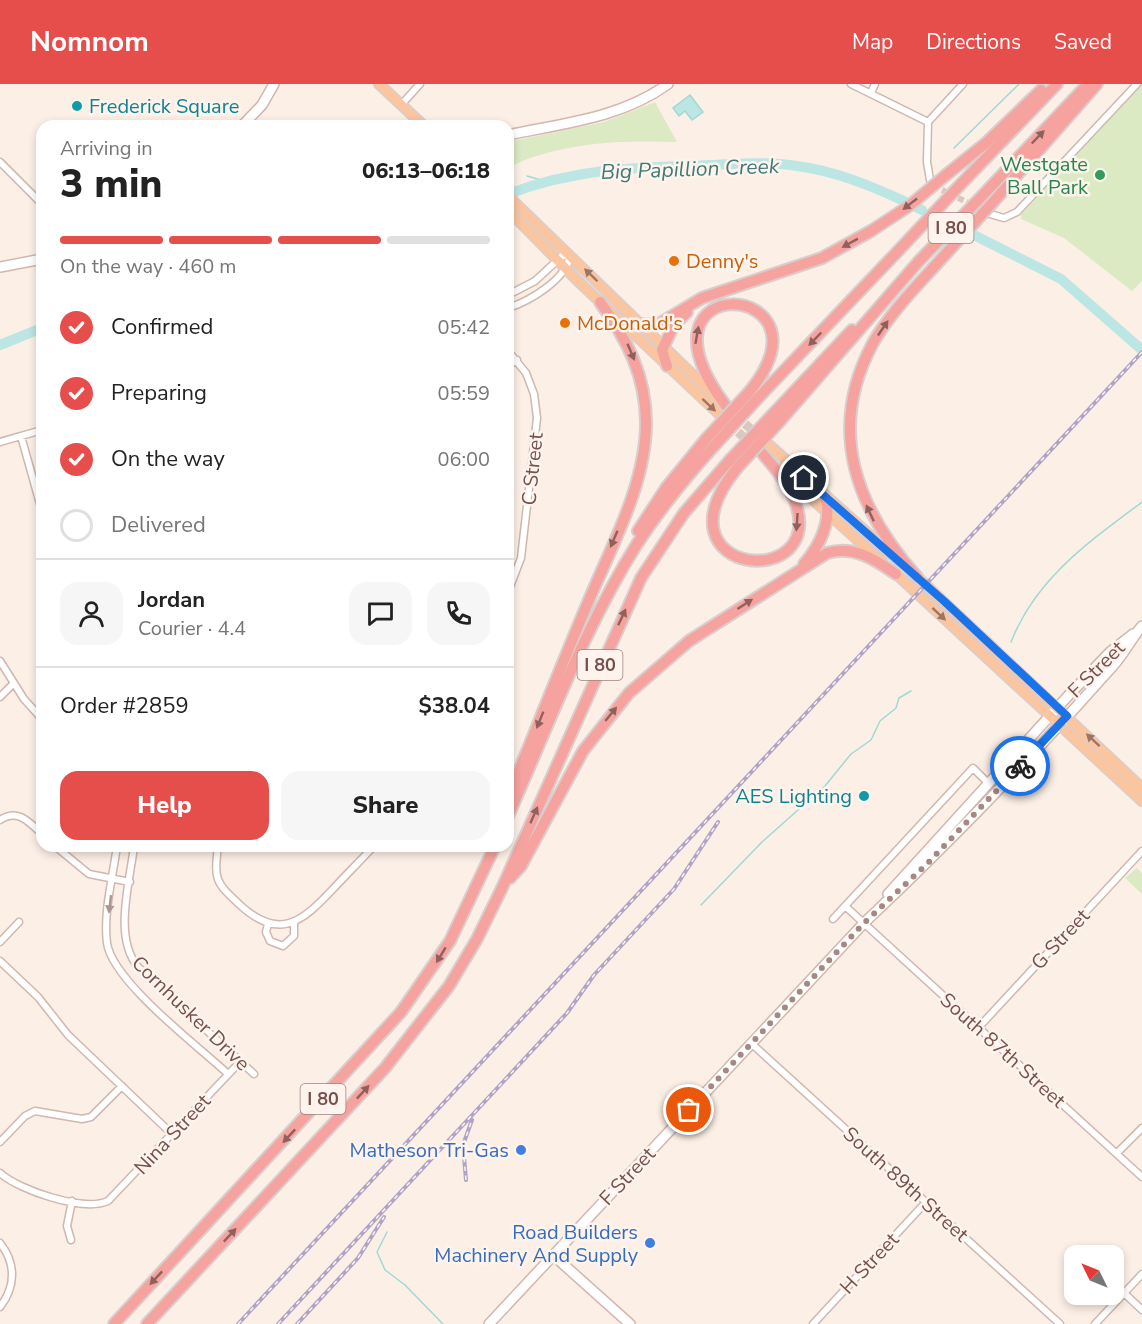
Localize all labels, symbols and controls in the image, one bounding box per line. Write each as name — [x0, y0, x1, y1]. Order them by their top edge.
text: Nomnom — [30, 23, 149, 61]
text: Map — [852, 28, 893, 56]
text: Directions — [926, 28, 1021, 56]
text: Saved — [1054, 28, 1112, 56]
place label: Frederick Square — [89, 93, 239, 120]
marker: Frederick Square — [70, 99, 84, 113]
one-way arrow — [1030, 131, 1044, 145]
text: Arriving in — [60, 135, 153, 162]
place label: Westgate Ball Park — [1000, 151, 1089, 201]
water label: Big Papillion Creek — [600, 152, 780, 186]
text: 06:13–06:18 — [362, 156, 490, 186]
text: 3 min — [60, 158, 163, 211]
marker: Westgate Ball Park — [1093, 168, 1107, 182]
one-way arrow — [902, 198, 918, 211]
road number: I 80 — [928, 213, 974, 243]
one-way arrow — [841, 238, 858, 248]
place label: Denny's — [686, 248, 758, 275]
text: On the way · 460 m — [60, 253, 236, 280]
marker: Denny's — [667, 254, 681, 268]
one-way arrow — [585, 269, 599, 283]
place label: McDonald's — [577, 310, 683, 337]
icon: check — [60, 311, 93, 344]
text: Confirmed — [111, 312, 213, 342]
text: 05:42 — [437, 314, 490, 341]
marker: McDonald's — [558, 316, 572, 330]
one-way arrow — [877, 320, 888, 336]
one-way arrow — [693, 325, 702, 344]
one-way arrow — [808, 332, 822, 346]
one-way arrow — [626, 343, 636, 361]
icon: check — [60, 377, 93, 410]
text: Preparing — [111, 378, 207, 408]
text: 05:59 — [437, 380, 490, 407]
one-way arrow — [701, 398, 716, 412]
street label: C Street — [515, 430, 550, 507]
icon: check — [60, 443, 93, 476]
text: On the way — [111, 444, 225, 474]
text: 06:00 — [437, 446, 490, 473]
pin — [778, 452, 829, 503]
icon: home — [787, 461, 820, 494]
one-way arrow — [866, 504, 875, 521]
text: Delivered — [111, 510, 206, 540]
one-way arrow — [792, 513, 801, 532]
one-way arrow — [609, 531, 619, 549]
button: person — [60, 582, 123, 645]
button: chat — [349, 582, 412, 645]
button: phone — [427, 582, 490, 645]
text: Jordan — [138, 585, 205, 615]
one-way arrow — [736, 599, 753, 610]
one-way arrow — [931, 607, 946, 621]
one-way arrow — [617, 609, 626, 626]
text: Courier · 4.4 — [138, 615, 246, 642]
street label: F Street — [1062, 634, 1132, 704]
road number: I 80 — [578, 650, 622, 680]
text: Order #2859 — [60, 691, 189, 721]
text: $38.04 — [419, 691, 490, 721]
one-way arrow — [604, 706, 617, 722]
one-way arrow — [535, 711, 545, 729]
one-way arrow — [1086, 734, 1101, 747]
courier — [990, 736, 1050, 796]
icon: bike — [1004, 750, 1037, 783]
button: Help — [60, 771, 269, 840]
button: Share — [281, 771, 490, 840]
place label: AES Lighting — [735, 783, 852, 810]
marker: AES Lighting — [857, 789, 871, 803]
one-way arrow — [529, 805, 539, 823]
one-way arrow — [105, 895, 114, 914]
street label: G Street — [1025, 902, 1096, 976]
one-way arrow — [436, 947, 447, 963]
street label: Cornhusker Drive — [126, 950, 256, 1077]
street label: South 87th Street — [934, 987, 1072, 1115]
road number: I 80 — [300, 1084, 346, 1114]
pin — [663, 1084, 714, 1135]
one-way arrow — [356, 1085, 370, 1100]
street label: Nina Street — [128, 1087, 217, 1181]
icon: bag — [672, 1093, 705, 1126]
street label: South 89th Street — [837, 1121, 975, 1249]
one-way arrow — [282, 1128, 296, 1143]
place label: Matheson Tri-Gas — [350, 1137, 509, 1164]
street label: F Street — [593, 1141, 662, 1211]
marker: Matheson Tri-Gas — [514, 1143, 528, 1157]
place label: Road Builders Machinery And Supply — [434, 1219, 639, 1269]
street label: H Street — [834, 1226, 905, 1300]
one-way arrow — [223, 1228, 236, 1243]
marker: Road Builders Machinery And Supply — [643, 1236, 657, 1250]
north arrow — [1064, 1245, 1124, 1305]
map controls — [1064, 1245, 1124, 1305]
one-way arrow — [149, 1271, 163, 1286]

